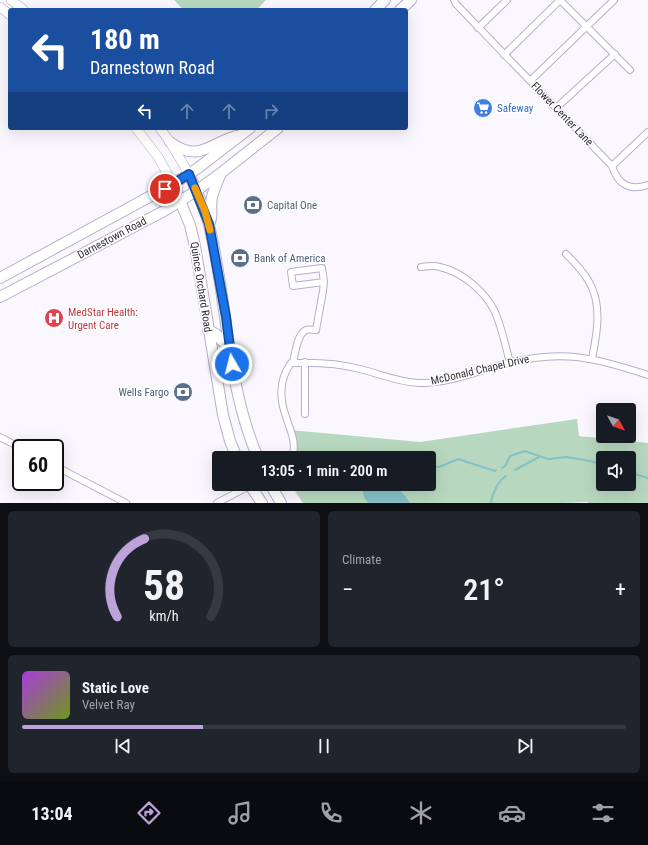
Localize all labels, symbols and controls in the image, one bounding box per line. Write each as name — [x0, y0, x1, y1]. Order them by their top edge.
text: 180 m — [90, 23, 160, 56]
icon: left — [24, 24, 76, 76]
text: Darnestown Road — [90, 57, 215, 78]
street label: Flower Center Lane — [528, 79, 596, 149]
supermarket icon: Safeway — [472, 97, 494, 119]
icon: left — [134, 100, 156, 122]
icon: ahead — [176, 100, 198, 122]
icon: ahead — [218, 100, 240, 122]
icon: right — [260, 100, 282, 122]
place label: Safeway — [497, 102, 534, 115]
pin — [148, 172, 182, 206]
icon: arrive — [154, 178, 176, 200]
bank icon: Capital One — [242, 194, 264, 216]
place label: Capital One — [267, 199, 317, 212]
street label: Darnestown Road — [75, 214, 149, 262]
street label: Quince Orchard Road — [187, 241, 215, 333]
bank icon: Bank of America — [229, 247, 251, 269]
place label: Bank of America — [254, 252, 326, 265]
place label: MedStar Health: Urgent Care — [68, 306, 138, 332]
hospital icon: MedStar Health: Urgent Care — [43, 307, 65, 329]
position arrow — [211, 343, 253, 385]
street label: McDonald Chapel Drive — [429, 352, 531, 388]
bank icon: Wells Fargo — [172, 381, 194, 403]
place label: Wells Fargo — [118, 386, 169, 399]
north arrow — [596, 403, 636, 443]
map controls — [596, 403, 636, 491]
speed limit sign: 60 — [12, 439, 64, 491]
button: sound — [596, 451, 636, 491]
text: 13:05 · 1 min · 200 m — [261, 462, 387, 480]
text: Climate — [342, 552, 381, 567]
text: 58 — [143, 561, 185, 610]
text: 21° — [463, 572, 505, 607]
text: − — [342, 577, 353, 602]
text: + — [615, 577, 626, 602]
text: km/h — [149, 608, 179, 624]
text: Static Love — [82, 679, 149, 697]
text: Velvet Ray — [82, 697, 135, 712]
icon: previous — [112, 735, 134, 757]
icon: pause — [313, 735, 335, 757]
icon: next — [514, 735, 536, 757]
icon: directions — [135, 799, 163, 827]
icon: music — [226, 799, 254, 827]
icon: phone — [317, 799, 345, 827]
icon: climate — [407, 799, 435, 827]
icon: car — [498, 799, 526, 827]
icon: filters — [589, 799, 617, 827]
text: 13:04 — [31, 803, 73, 824]

